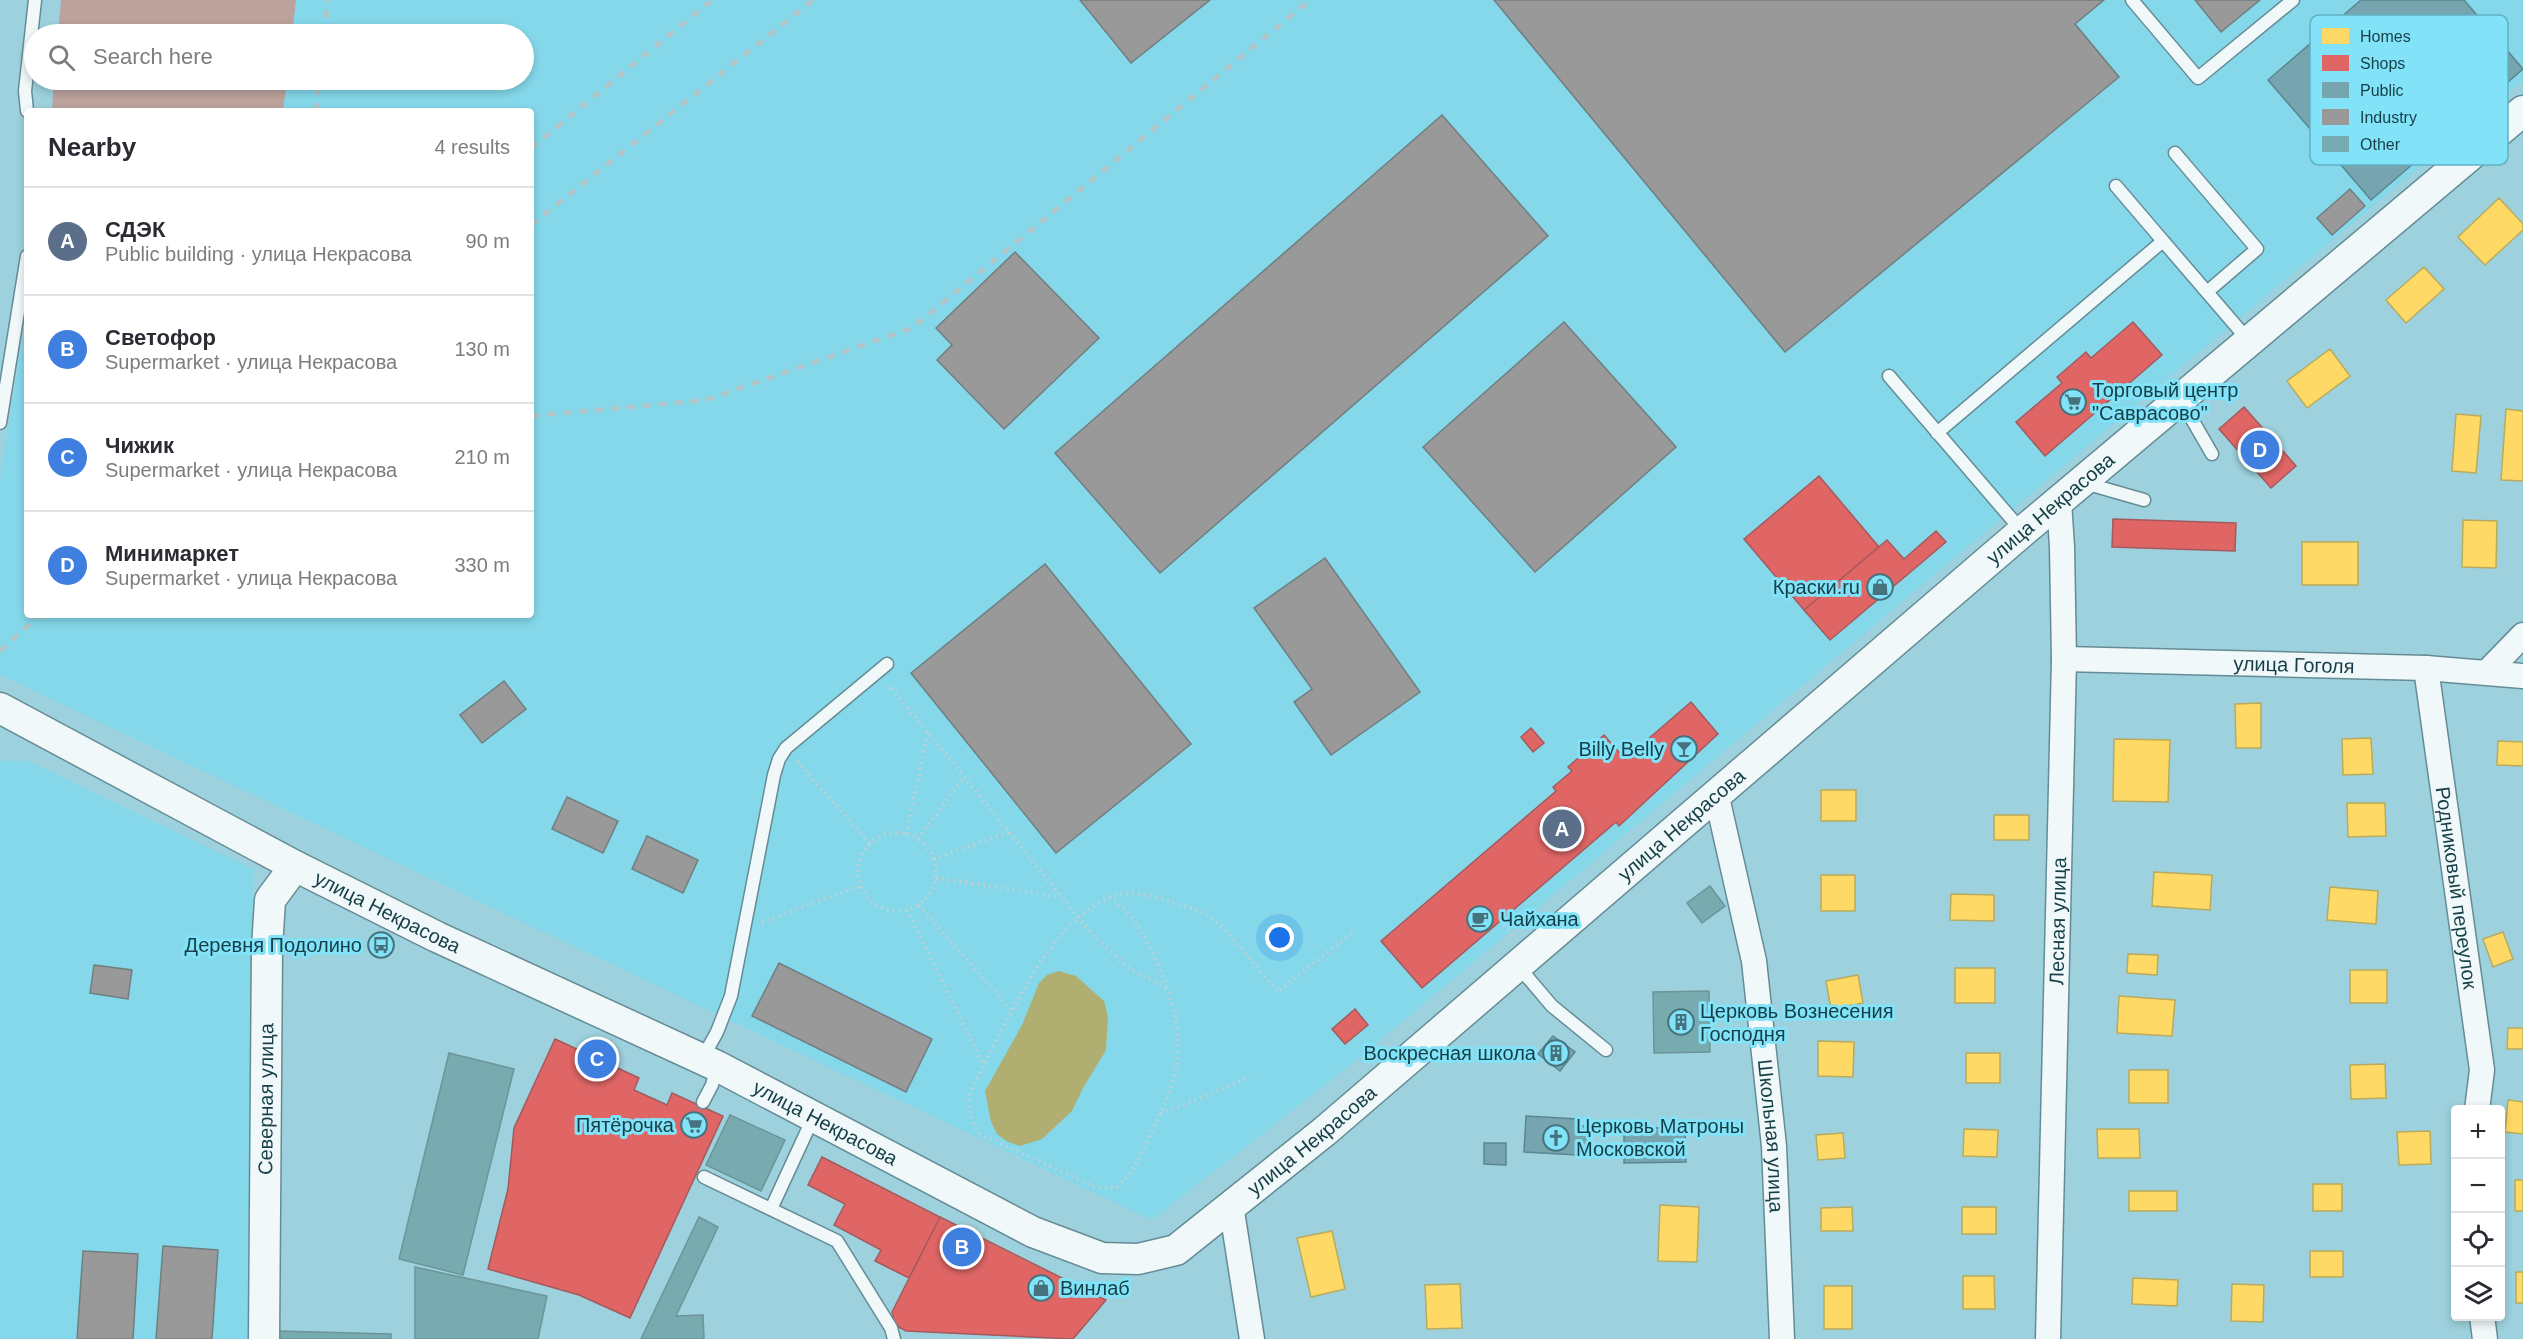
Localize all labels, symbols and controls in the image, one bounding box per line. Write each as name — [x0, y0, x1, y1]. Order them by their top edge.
legend — [2310, 15, 2508, 165]
search box — [24, 24, 534, 90]
text: Homes — [2360, 28, 2411, 45]
icon: search — [45, 41, 78, 74]
text: Search here — [93, 44, 213, 69]
text: Shops — [2360, 55, 2405, 72]
text: Public — [2360, 82, 2404, 99]
text: Industry — [2360, 109, 2417, 126]
text: Nearby — [48, 132, 136, 162]
text: 4 results — [434, 136, 510, 158]
text: Other — [2360, 136, 2401, 153]
text: СДЭК — [105, 217, 165, 242]
text: A — [60, 230, 75, 252]
text: 90 m — [466, 230, 510, 252]
text: Public building · улица Некрасова — [105, 243, 412, 265]
text: Светофор — [105, 325, 216, 350]
text: B — [60, 338, 75, 360]
text: 130 m — [454, 338, 510, 360]
text: Supermarket · улица Некрасова — [105, 351, 397, 373]
place label: Торговый центр "Саврасово" — [2092, 379, 2238, 424]
supermarket icon: Торговый центр "Саврасово" — [2058, 387, 2088, 417]
pin: D — [2240, 428, 2280, 472]
text: Чижик — [105, 433, 174, 458]
text: C — [60, 446, 75, 468]
text: 210 m — [454, 446, 510, 468]
street label: улица Некрасова — [1982, 448, 2119, 568]
text: Supermarket · улица Некрасова — [105, 459, 397, 481]
text: Минимаркет — [105, 541, 239, 566]
text: D — [60, 554, 75, 576]
text: 330 m — [454, 554, 510, 576]
text: Supermarket · улица Некрасова — [105, 567, 397, 589]
shop icon: Краски.ru — [1865, 572, 1895, 602]
place label: Краски.ru — [1773, 576, 1860, 598]
street label: улица Гоголя — [2233, 652, 2355, 677]
bar icon: Billy Belly — [1669, 734, 1699, 764]
place label: Billy Belly — [1578, 738, 1664, 760]
street label: улица Некрасова — [1613, 764, 1750, 885]
street label: Родниковый переулок — [2432, 785, 2482, 991]
pin: A — [1542, 806, 1582, 852]
street label: Лесная улица — [2045, 856, 2070, 985]
street label: улица Некрасова — [311, 867, 465, 958]
cafe icon: Чайхана — [1465, 904, 1495, 934]
place label: Чайхана — [1500, 908, 1580, 930]
your location — [1265, 923, 1294, 952]
bus stop icon: Деревня Подолино — [366, 930, 396, 960]
place label: Деревня Подолино — [185, 934, 362, 956]
place label: Церковь Вознесения Господня — [1700, 1000, 1894, 1045]
building icon: Церковь Вознесения Господня — [1666, 1007, 1696, 1037]
street label: Северная улица — [254, 1022, 277, 1175]
pin: C — [578, 1036, 616, 1082]
building icon: Воскресная школа — [1541, 1038, 1571, 1068]
place label: Воскресная школа — [1363, 1042, 1537, 1064]
street label: Школьная улица — [1754, 1058, 1788, 1214]
street label: улица Некрасова — [749, 1076, 902, 1170]
street label: улица Некрасова — [1243, 1080, 1381, 1200]
map controls — [2451, 1105, 2505, 1321]
button: + — [2451, 1105, 2505, 1159]
supermarket icon: Пятёрочка — [679, 1110, 709, 1140]
place label: Пятёрочка — [576, 1114, 675, 1136]
place label: Церковь Матроны Московской — [1576, 1115, 1744, 1160]
church icon: Церковь Матроны Московской — [1541, 1123, 1571, 1153]
button: − — [2451, 1159, 2505, 1213]
button: locate — [2451, 1213, 2505, 1267]
pin: B — [942, 1224, 982, 1270]
button: layers — [2451, 1267, 2505, 1321]
shop icon: Винлаб — [1026, 1273, 1056, 1303]
place label: Винлаб — [1060, 1277, 1130, 1299]

